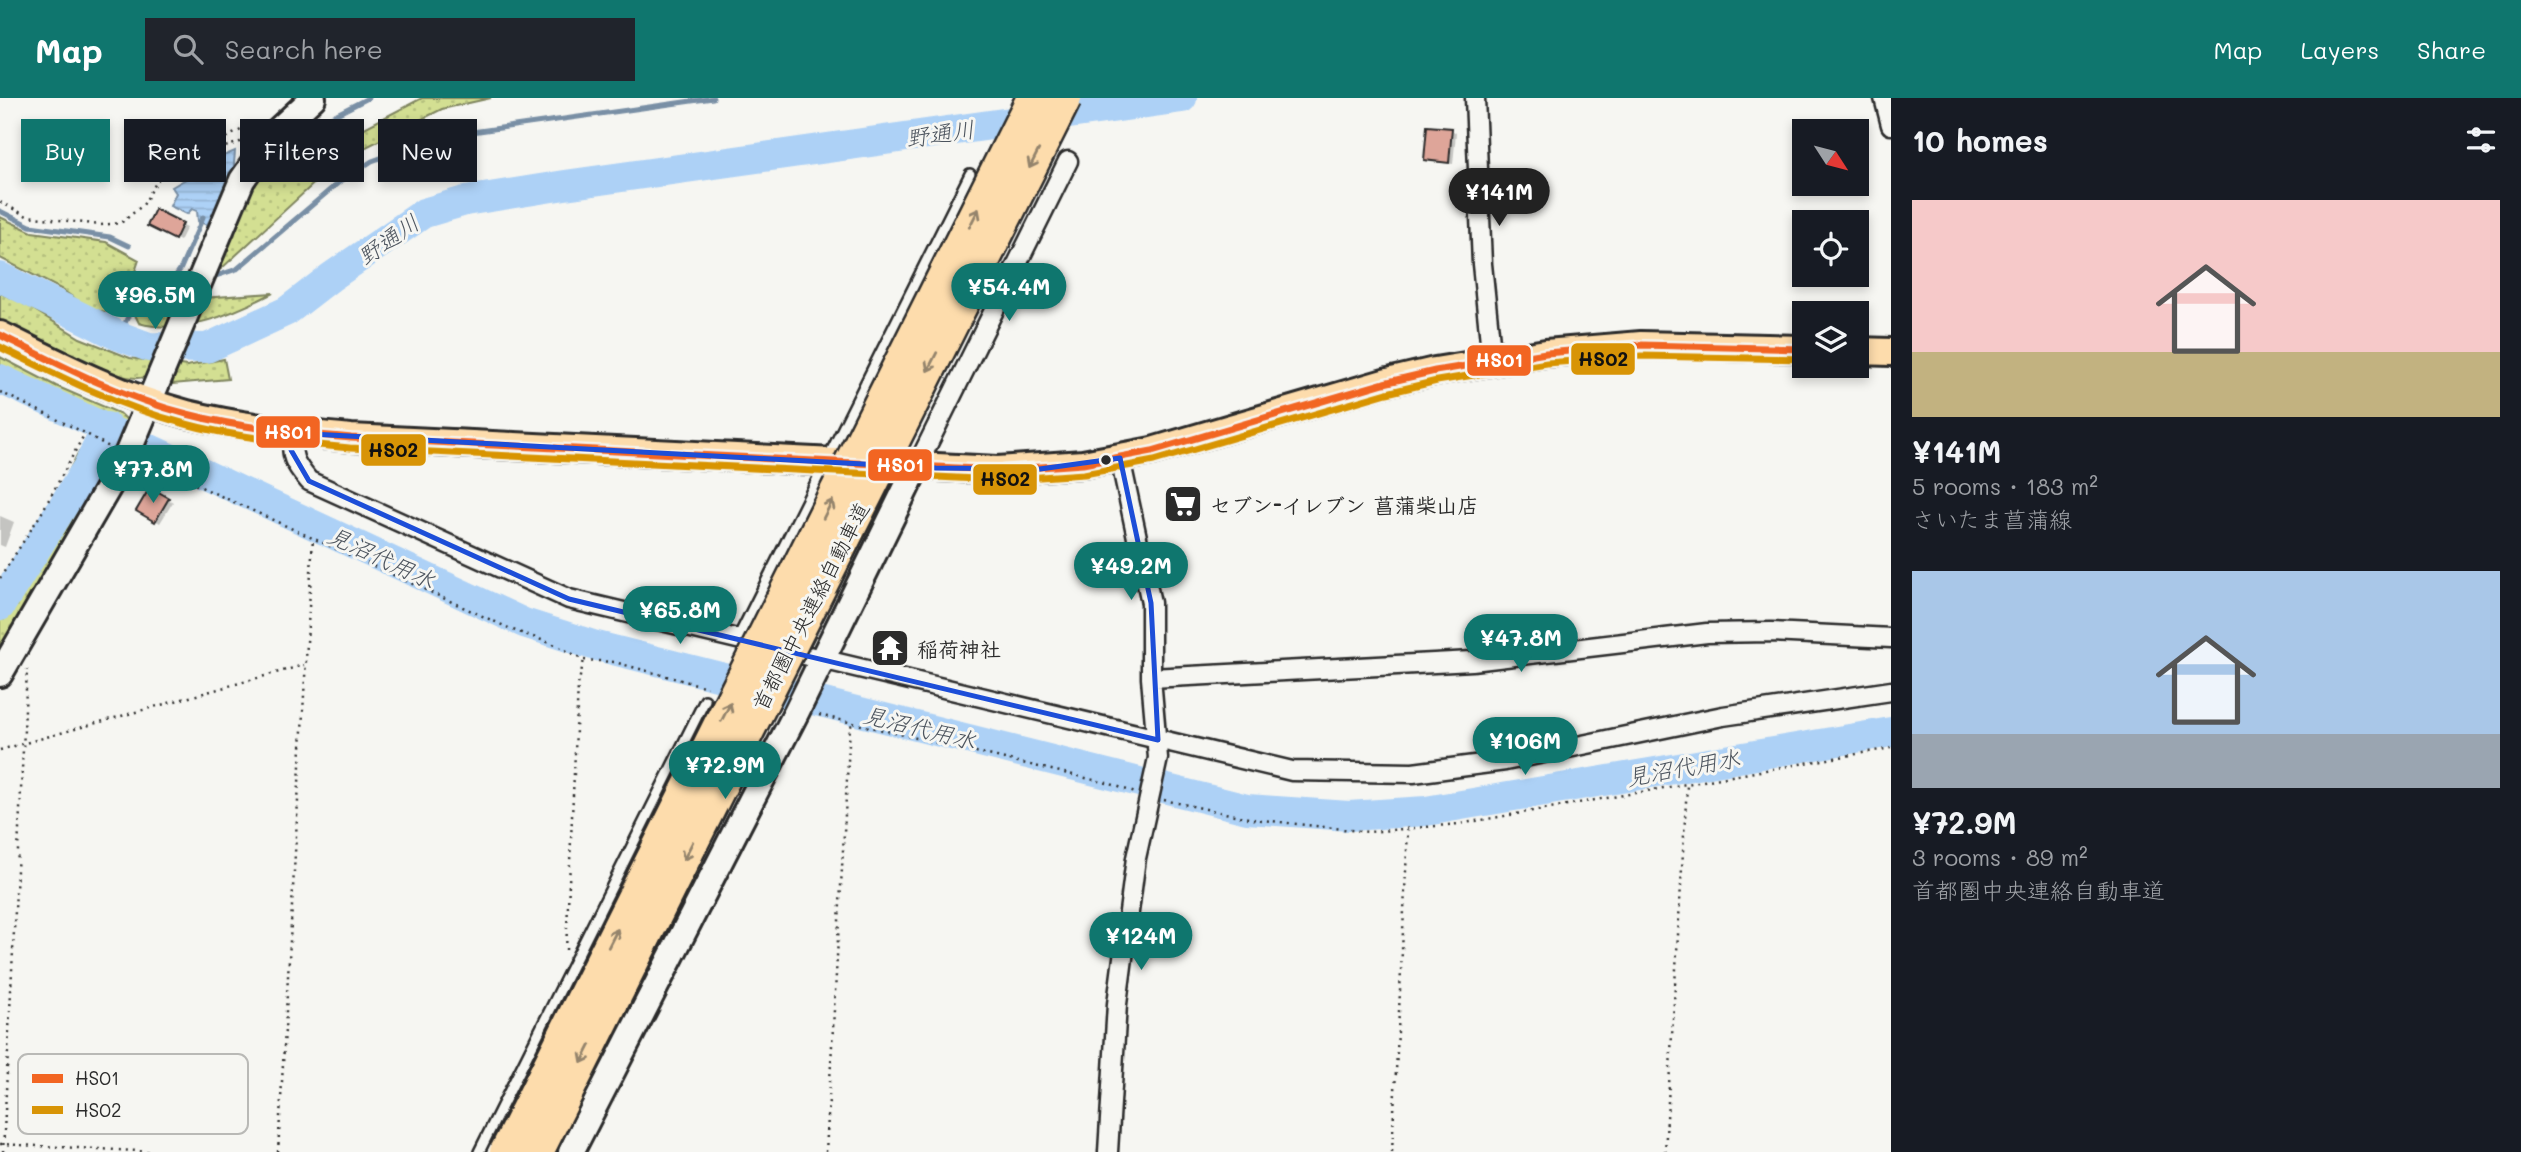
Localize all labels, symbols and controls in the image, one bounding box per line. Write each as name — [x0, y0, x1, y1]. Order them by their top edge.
search box — [145, 18, 635, 81]
text: Map — [35, 28, 103, 71]
icon: search — [169, 30, 207, 68]
text: Search here — [225, 32, 383, 66]
text: Map — [2214, 34, 2262, 65]
text: Layers — [2300, 34, 2379, 65]
text: Share — [2417, 34, 2486, 65]
water label: 野通川 — [904, 113, 976, 153]
chip: Buy — [21, 119, 110, 182]
chip: Rent — [124, 119, 226, 182]
chip: Filters — [240, 119, 364, 182]
chip: New — [378, 119, 477, 182]
north arrow — [1792, 119, 1869, 196]
map controls — [1792, 119, 1869, 378]
text: 10 homes — [1912, 120, 2048, 160]
icon: filters — [2462, 121, 2500, 159]
one-way arrow — [1027, 148, 1041, 169]
pin: ¥141M — [1450, 169, 1548, 228]
text: ¥141M — [1465, 176, 1533, 206]
water label: 野通川 — [351, 207, 425, 271]
one-way arrow — [967, 208, 981, 229]
button: locate — [1792, 210, 1869, 287]
icon: home — [2143, 246, 2269, 372]
pin: ¥54.4M — [952, 264, 1066, 323]
text: ¥54.4M — [967, 271, 1051, 301]
pin: ¥96.5M — [98, 272, 212, 331]
text: ¥96.5M — [114, 279, 196, 309]
button: layers — [1792, 301, 1869, 378]
line badge: HS02 — [1570, 342, 1636, 376]
line badge: HS01 — [1466, 344, 1532, 377]
text: HS02 — [1578, 346, 1628, 371]
text: HS01 — [1475, 347, 1523, 372]
one-way arrow — [925, 351, 939, 372]
line badge: HS01 — [255, 415, 321, 449]
text: HS01 — [264, 419, 312, 444]
text: ¥141M — [1912, 431, 2002, 471]
line badge: HS02 — [360, 433, 427, 467]
text: HS02 — [368, 437, 418, 462]
pin: ¥77.8M — [96, 446, 210, 505]
line badge: HS01 — [867, 448, 933, 482]
text: HS01 — [876, 452, 924, 477]
text: ¥77.8M — [113, 453, 193, 483]
unlabelled marker — [1099, 453, 1113, 467]
line badge: HS02 — [972, 463, 1038, 496]
text: HS02 — [980, 466, 1030, 491]
text: 5 rooms · 183 m² — [1912, 471, 2098, 501]
supermarket icon: セブン-イレブン 菖蒲柴山店 — [1162, 483, 1204, 525]
place label: セブン-イレブン 菖蒲柴山店 — [1210, 491, 1478, 518]
street label: 首都圏中央連絡自動車道 — [746, 497, 874, 715]
one-way arrow — [821, 499, 835, 520]
text: さいたま菖蒲線 — [1912, 504, 2072, 534]
water label: 見沼代用水 — [324, 519, 440, 595]
pin: ¥49.2M — [1074, 542, 1188, 602]
text: ¥49.2M — [1090, 550, 1172, 580]
pin: ¥65.8M — [623, 587, 737, 646]
text: ¥65.8M — [639, 594, 721, 624]
pin: ¥47.8M — [1464, 614, 1578, 674]
icon: home — [2143, 617, 2269, 743]
text: ¥47.8M — [1480, 622, 1562, 652]
temple icon: 稲荷神社 — [869, 627, 911, 669]
place label: 稲荷神社 — [917, 635, 1001, 662]
water label: 見沼代用水 — [861, 699, 979, 755]
one-way arrow — [720, 702, 734, 723]
pin: ¥106M — [1476, 718, 1574, 777]
text: ¥106M — [1489, 725, 1561, 755]
pin: ¥72.9M — [668, 742, 782, 801]
water label: 見沼代用水 — [1624, 742, 1742, 792]
text: ¥72.9M — [685, 749, 765, 779]
text: ¥72.9M — [1912, 802, 2017, 842]
one-way arrow — [680, 840, 694, 861]
text: 3 rooms · 89 m² — [1912, 842, 2088, 872]
text: 首都圏中央連絡自動車道 — [1912, 875, 2165, 905]
pin: ¥124M — [1092, 912, 1190, 972]
text: ¥124M — [1105, 920, 1177, 950]
one-way arrow — [607, 928, 621, 949]
one-way arrow — [579, 1043, 593, 1064]
legend — [18, 1054, 248, 1134]
text: HS01 — [75, 1065, 119, 1090]
text: HS02 — [75, 1097, 122, 1122]

